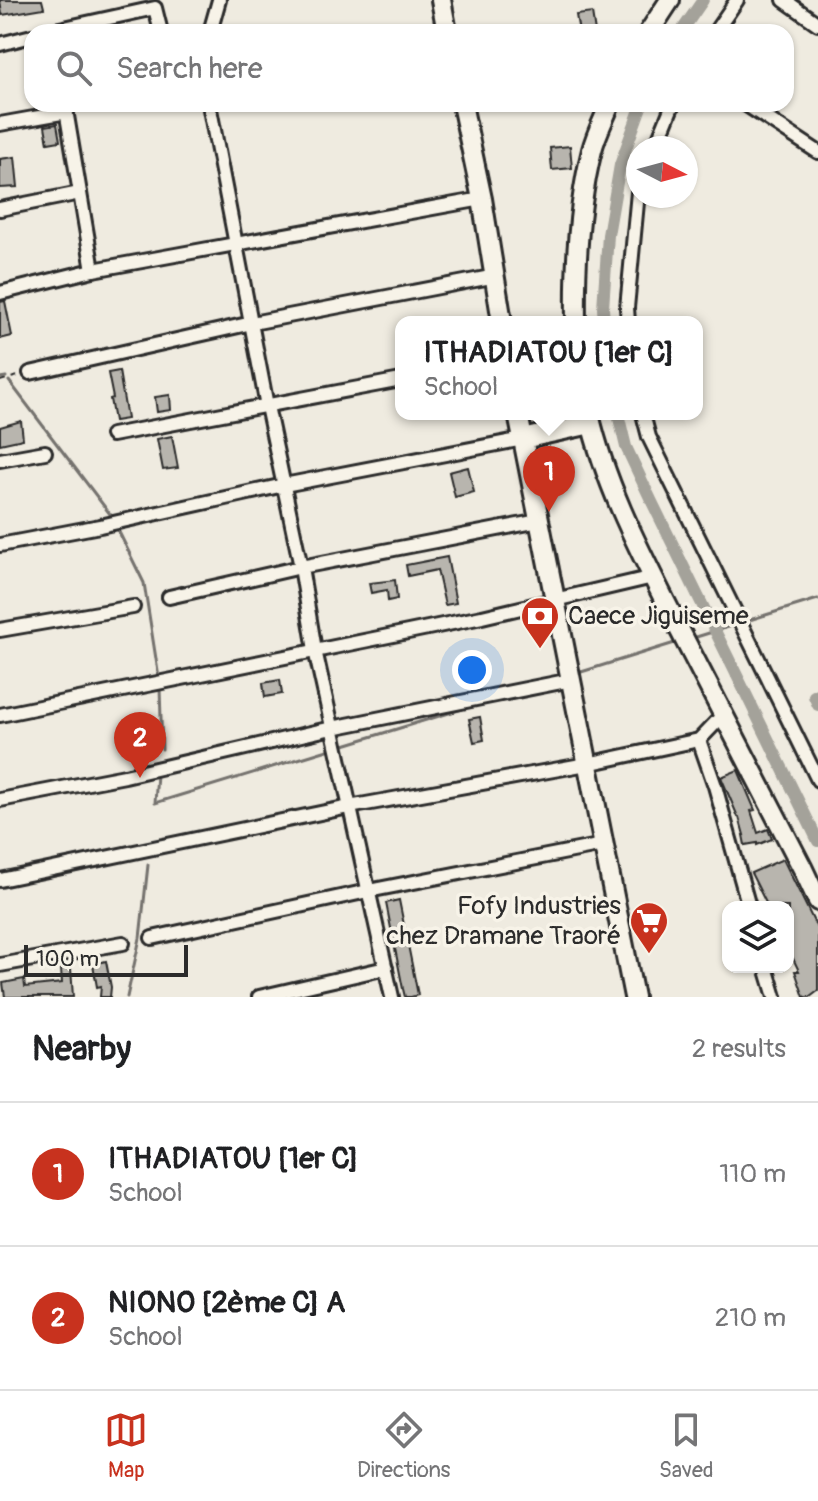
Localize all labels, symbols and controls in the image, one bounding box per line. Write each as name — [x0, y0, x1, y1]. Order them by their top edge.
search box — [24, 24, 794, 112]
icon: search — [52, 46, 96, 90]
text: Search here — [116, 50, 263, 87]
north arrow — [626, 136, 698, 208]
popup — [395, 316, 703, 420]
text: ITHADIATOU [1er C] — [424, 334, 674, 371]
text: School — [424, 371, 498, 403]
pin: 1 — [523, 446, 575, 512]
bank icon: Caece Jiguiseme — [519, 595, 561, 650]
place label: Caece Jiguiseme — [568, 600, 749, 632]
your location — [452, 650, 492, 690]
pin: 2 — [114, 712, 166, 778]
place label: Fofy Industries chez Dramane Traoré — [386, 890, 621, 952]
supermarket icon: Fofy Industries chez Dramane Traoré — [628, 900, 670, 955]
map controls — [722, 901, 794, 973]
button: layers — [722, 901, 794, 973]
scale bar — [24, 941, 188, 977]
text: 100 m — [36, 945, 99, 973]
text: Nearby — [32, 1028, 131, 1071]
text: 2 results — [692, 1033, 786, 1065]
text: ITHADIATOU [1er C] — [108, 1140, 359, 1177]
text: 1 — [53, 1158, 63, 1190]
text: 110 m — [719, 1158, 786, 1190]
text: School — [108, 1177, 183, 1209]
text: NIONO [2ème C] A — [108, 1284, 345, 1321]
text: 2 — [51, 1302, 65, 1334]
text: 210 m — [715, 1302, 786, 1334]
text: School — [108, 1321, 183, 1353]
tab: Map — [104, 1408, 148, 1484]
tab: Directions — [357, 1408, 450, 1484]
tab: Saved — [659, 1408, 714, 1484]

